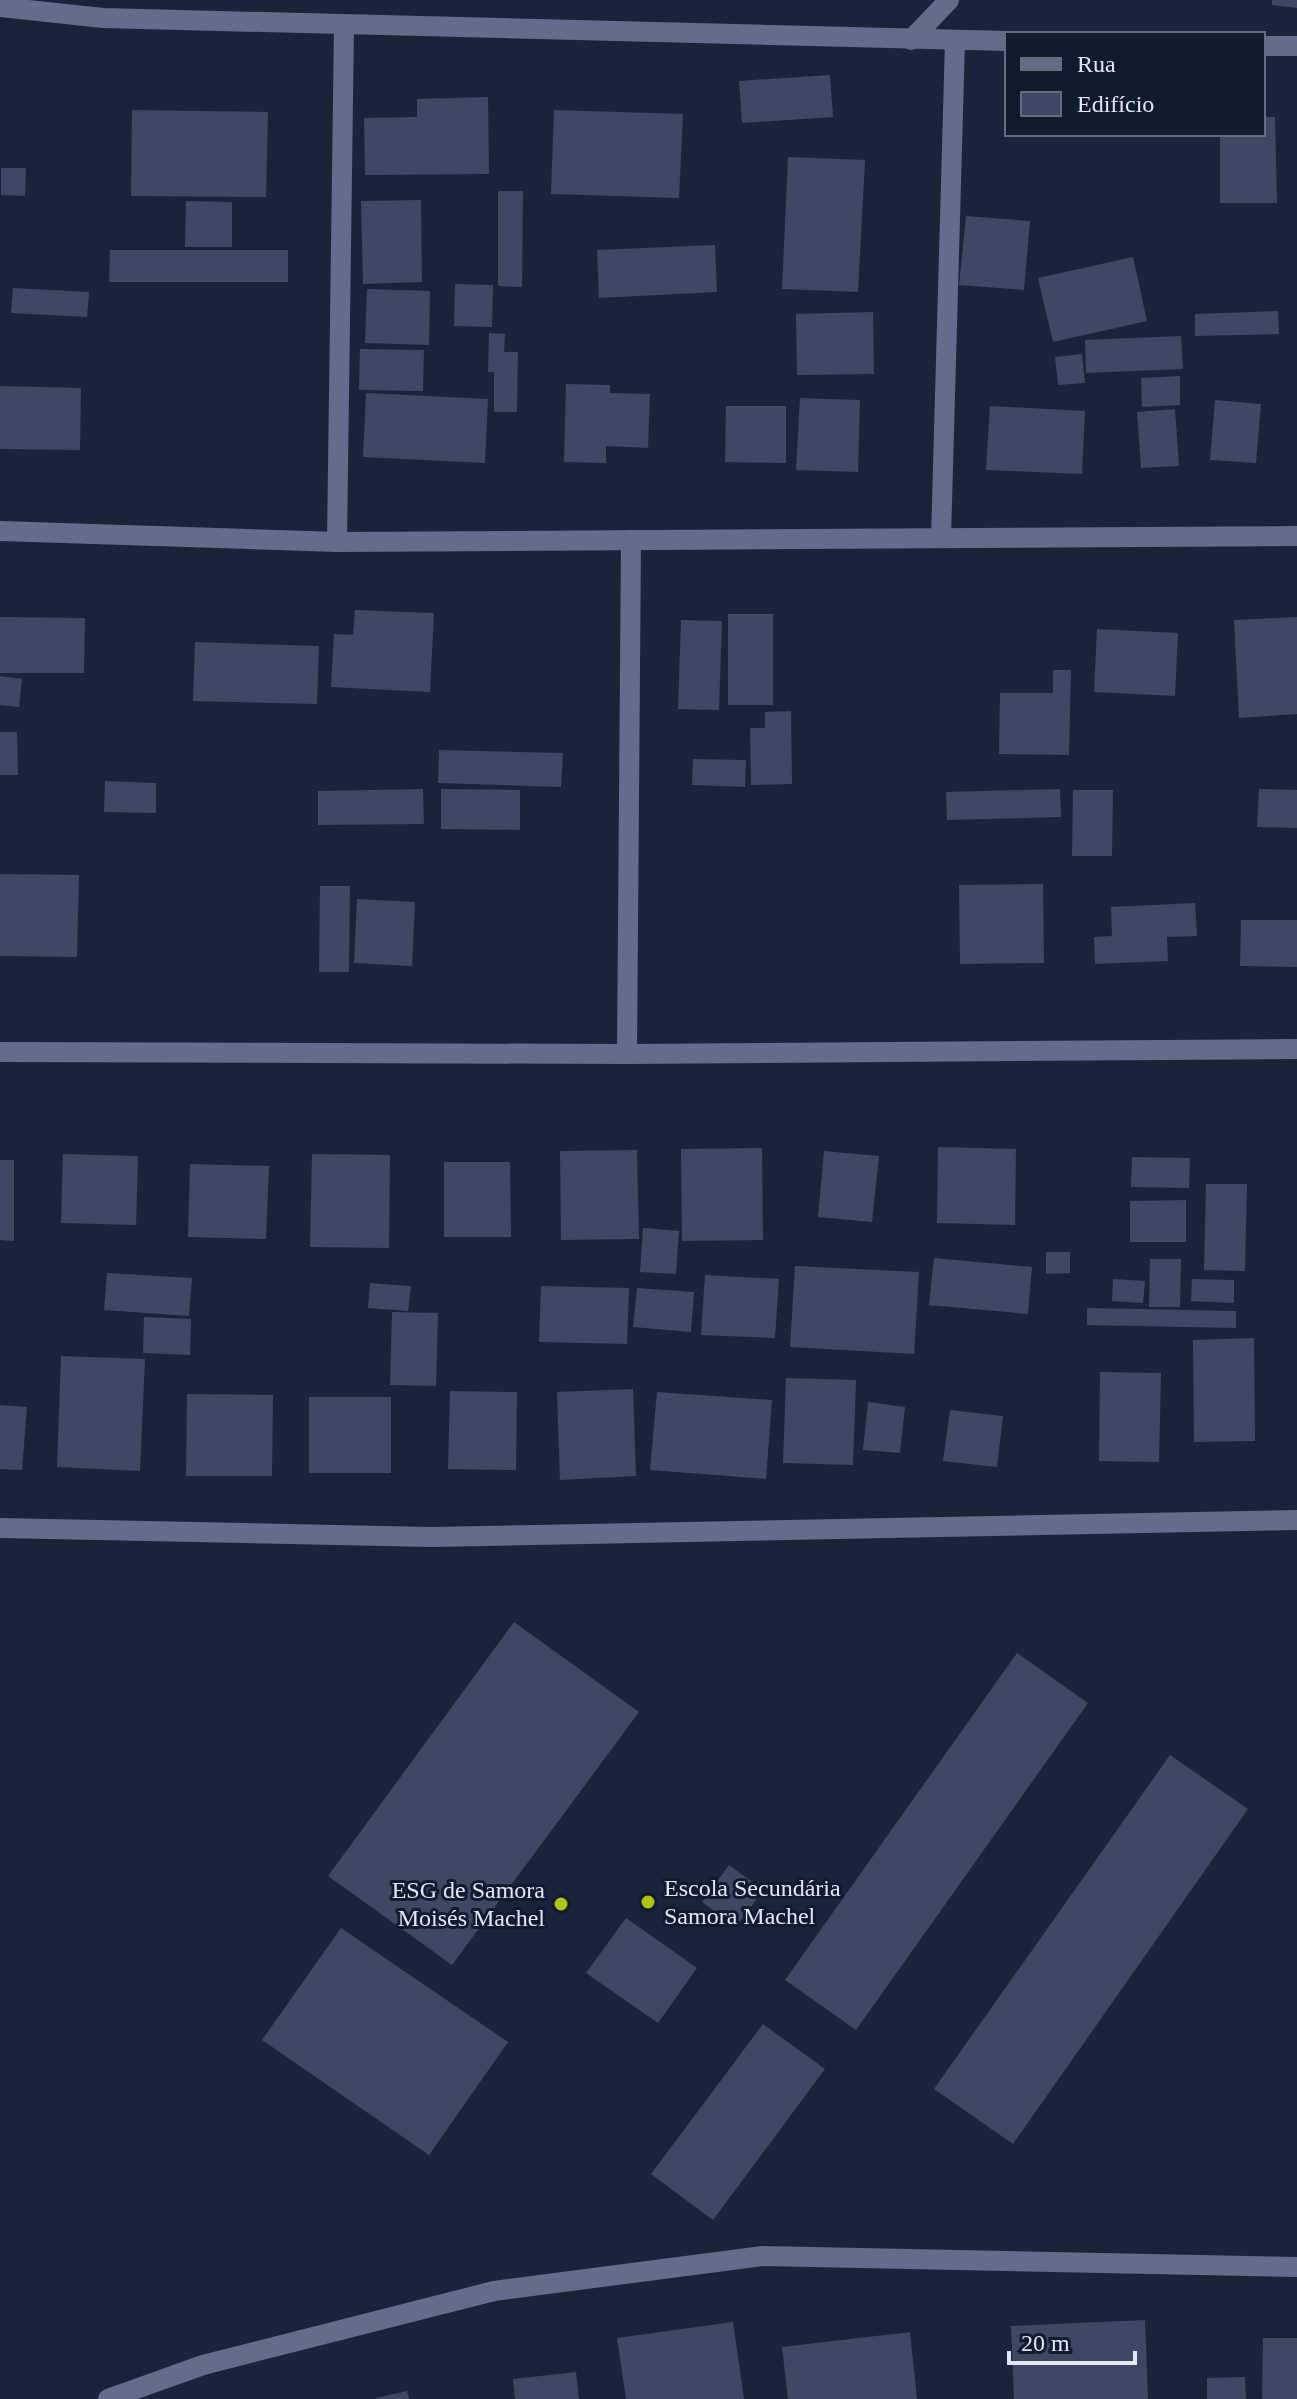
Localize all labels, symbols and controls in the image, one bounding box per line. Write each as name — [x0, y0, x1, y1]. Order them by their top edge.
legend — [1005, 32, 1265, 136]
text: Rua — [1077, 51, 1116, 77]
text: Edifício — [1077, 91, 1154, 117]
place label: Escola Secundária Samora Machel — [664, 1875, 841, 1929]
place label: ESG de Samora Moisés Machel — [392, 1877, 545, 1931]
marker: Escola Secundária Samora Machel — [639, 1893, 657, 1911]
marker: ESG de Samora Moisés Machel — [552, 1895, 570, 1913]
scale bar — [1009, 2315, 1135, 2365]
text: 20 m — [1021, 2330, 1070, 2356]

